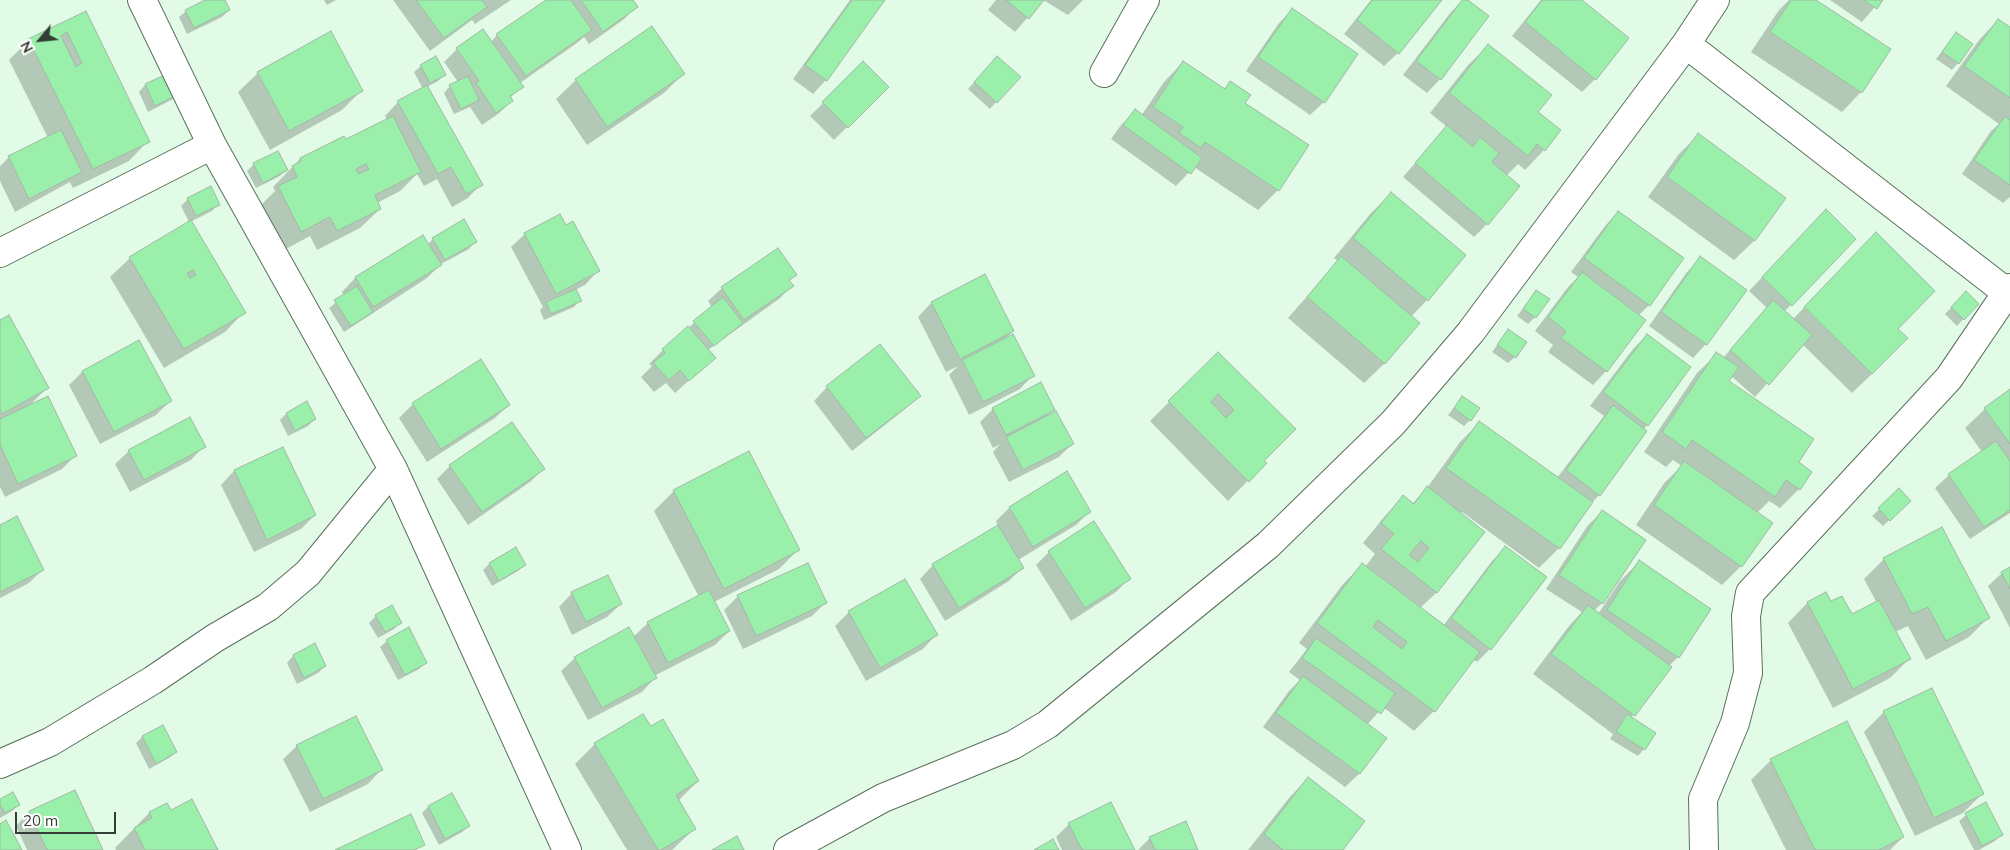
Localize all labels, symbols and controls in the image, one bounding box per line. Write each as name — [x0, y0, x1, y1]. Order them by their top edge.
north arrow — [15, 15, 65, 65]
text: N — [16, 38, 37, 56]
scale bar — [18, 802, 119, 834]
text: 20 m — [23, 811, 58, 830]

